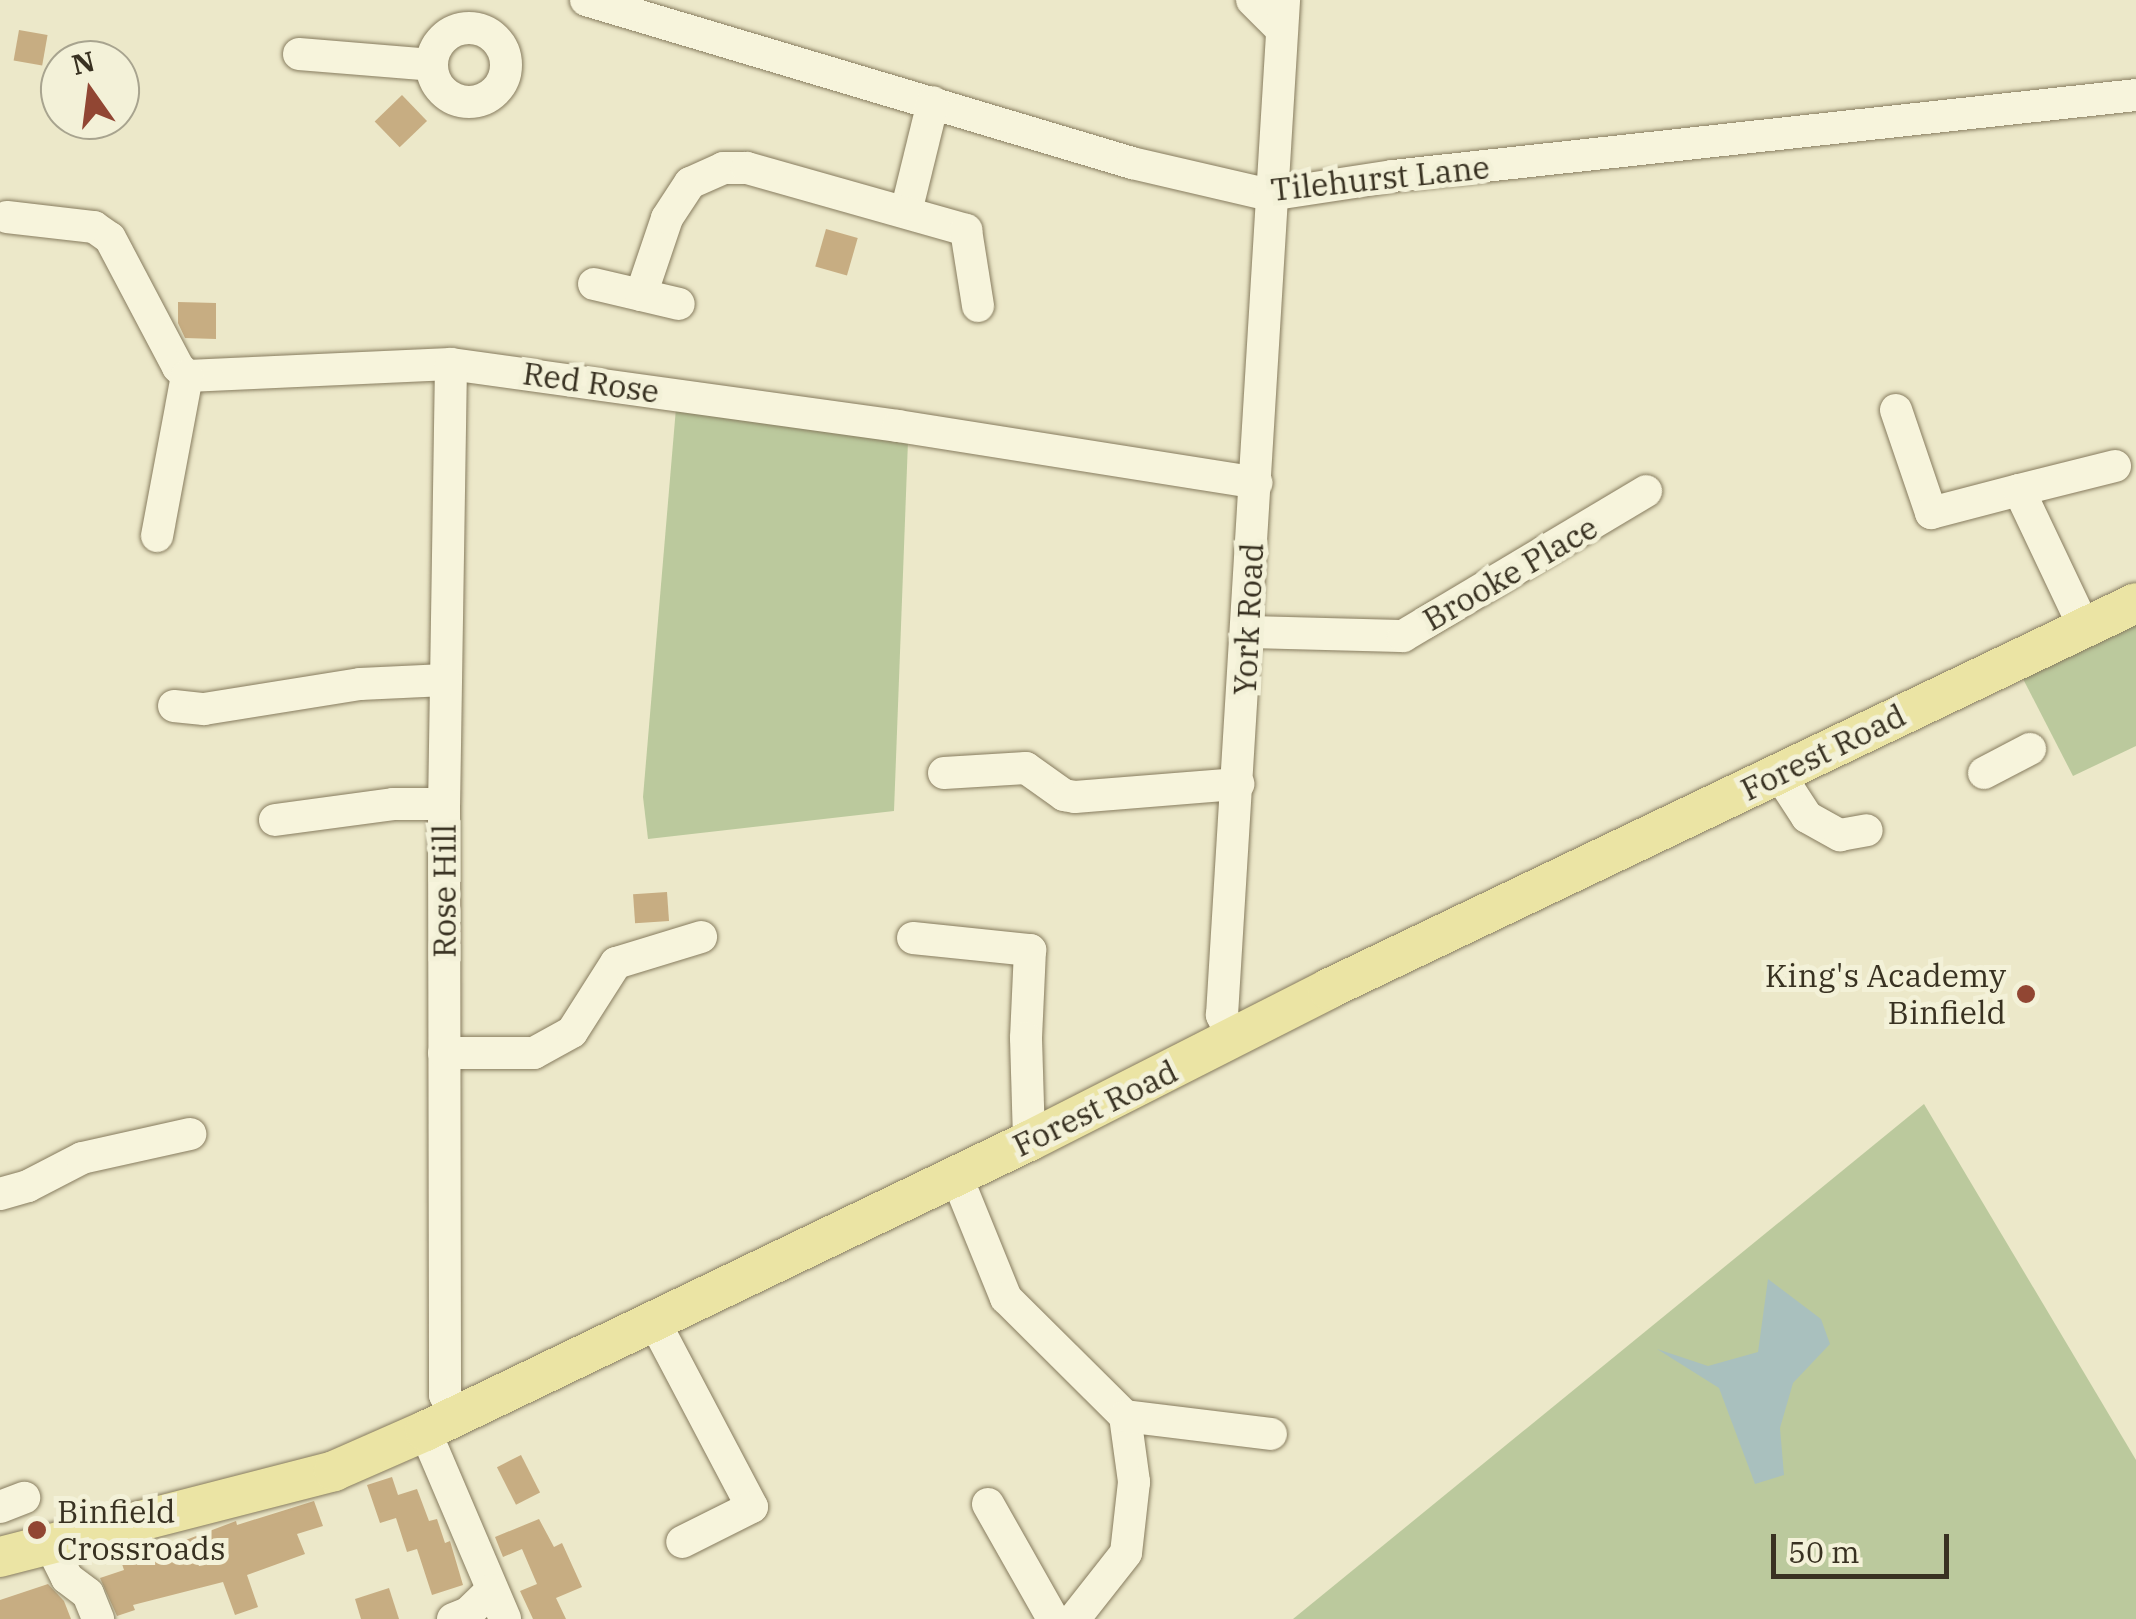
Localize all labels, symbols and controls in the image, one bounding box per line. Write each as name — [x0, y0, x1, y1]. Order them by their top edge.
north arrow — [40, 40, 140, 140]
text: N — [68, 42, 98, 83]
street label: Tilehurst Lane — [1269, 147, 1491, 209]
street label: Red Rose — [520, 353, 662, 411]
street label: Brooke Place — [1416, 508, 1604, 638]
street label: York Road — [1225, 542, 1271, 696]
street label: Forest Road — [1734, 696, 1912, 808]
street label: Rose Hill — [425, 824, 463, 958]
place label: King's Academy Binfield — [1765, 957, 2006, 1032]
marker: King's Academy Binfield — [2015, 983, 2037, 1005]
street label: Forest Road — [1006, 1052, 1184, 1164]
place label: Binfield Crossroads — [57, 1493, 226, 1568]
scale bar — [1776, 1514, 1954, 1576]
marker: Binfield Crossroads — [26, 1519, 48, 1541]
text: 50 m — [1788, 1532, 1860, 1571]

